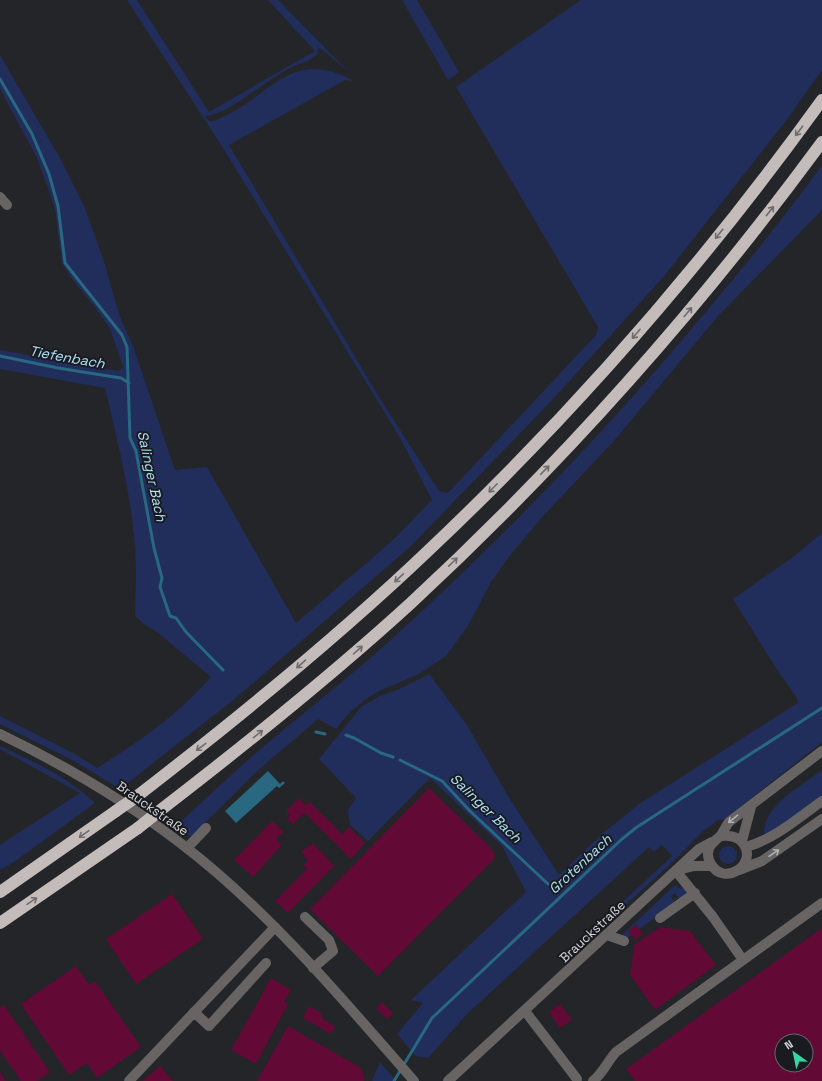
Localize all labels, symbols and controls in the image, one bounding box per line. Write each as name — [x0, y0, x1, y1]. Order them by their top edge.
one-way arrow — [795, 126, 803, 137]
one-way arrow — [766, 206, 775, 217]
one-way arrow — [715, 228, 724, 239]
one-way arrow — [683, 306, 692, 317]
one-way arrow — [632, 328, 641, 338]
water label: Tiefenbach — [28, 342, 106, 373]
water label: Salinger Bach — [134, 429, 170, 523]
one-way arrow — [540, 465, 550, 475]
one-way arrow — [488, 483, 498, 493]
one-way arrow — [448, 557, 458, 567]
one-way arrow — [394, 573, 404, 583]
one-way arrow — [352, 646, 362, 655]
one-way arrow — [296, 660, 307, 669]
one-way arrow — [253, 730, 264, 738]
one-way arrow — [195, 742, 206, 751]
water label: Salinger Bach — [447, 769, 526, 847]
street label: Brauckstraße — [113, 777, 192, 839]
one-way arrow — [728, 815, 739, 824]
one-way arrow — [79, 830, 90, 838]
water label: Grotenbach — [545, 830, 616, 898]
one-way arrow — [768, 849, 779, 857]
one-way arrow — [27, 897, 38, 905]
street label: Brauckstraße — [556, 897, 629, 966]
north arrow — [774, 1033, 814, 1073]
text: N — [782, 1037, 795, 1052]

